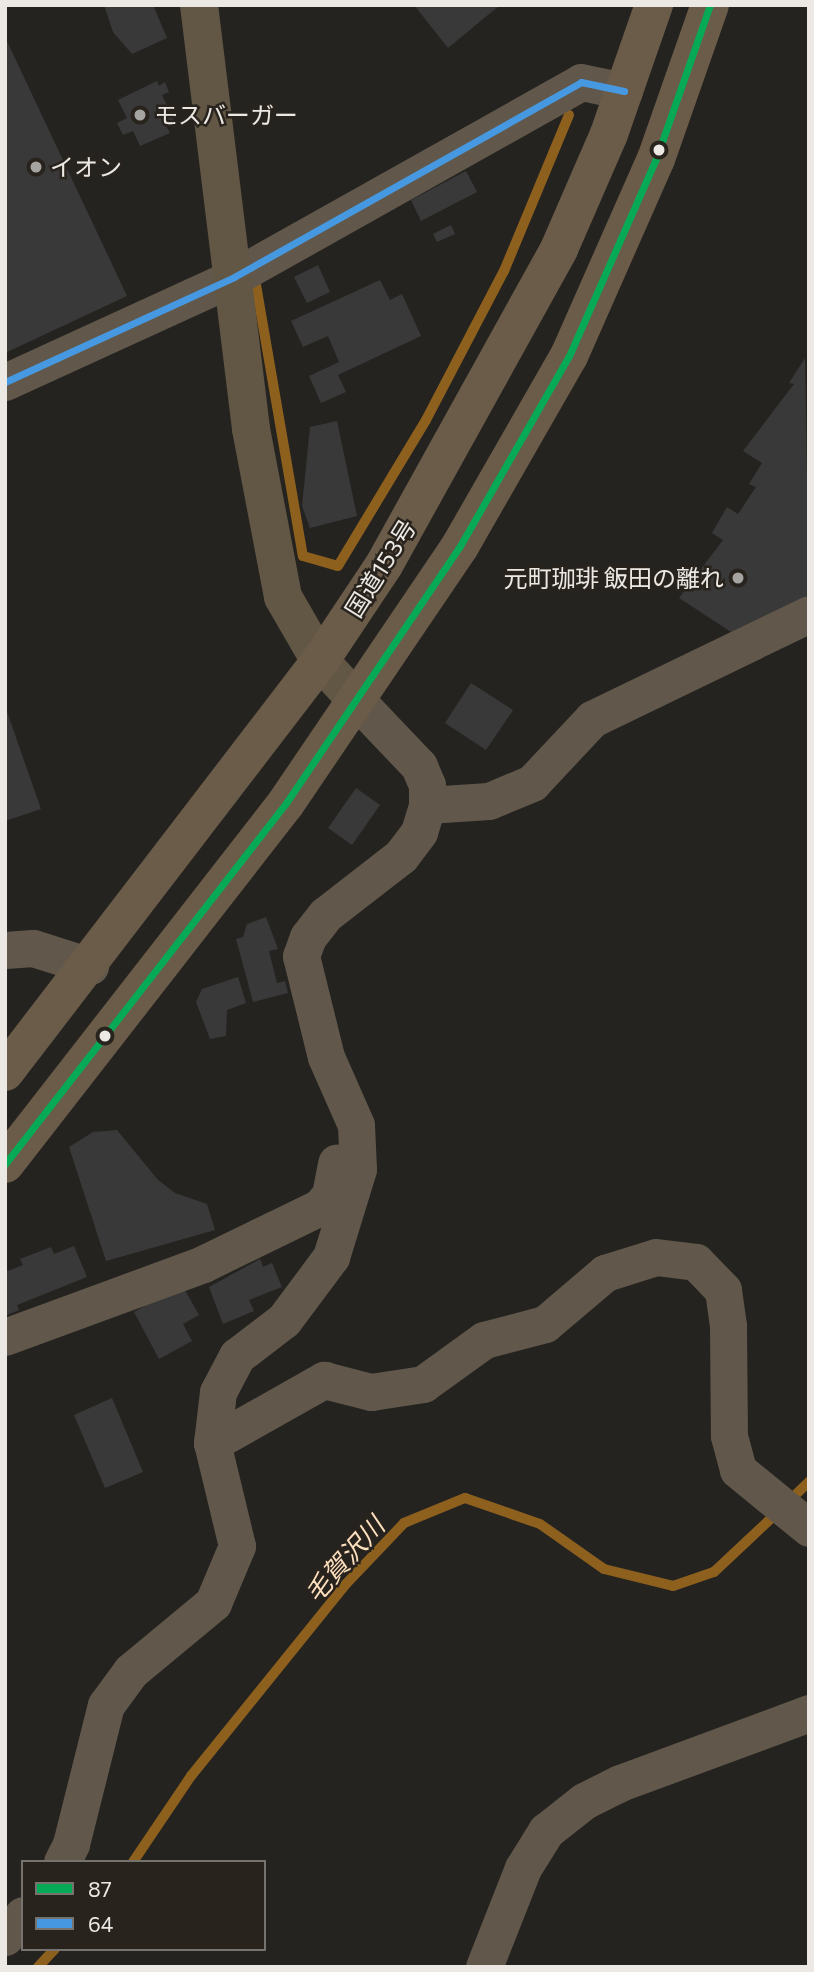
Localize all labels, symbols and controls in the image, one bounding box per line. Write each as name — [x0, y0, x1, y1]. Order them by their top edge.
place label: モスバーガー — [154, 101, 298, 129]
marker: モスバーガー — [132, 107, 148, 123]
unlabelled marker — [652, 143, 666, 157]
place label: イオン — [50, 153, 122, 181]
marker: イオン — [28, 159, 44, 175]
street label: 国道153号 — [339, 514, 421, 622]
place label: 元町珈琲 飯田の離れ — [503, 564, 724, 592]
marker: 元町珈琲 飯田の離れ — [730, 570, 746, 586]
unlabelled marker — [98, 1029, 112, 1043]
water label: 毛賀沢川 — [298, 1510, 390, 1608]
legend — [21, 1860, 266, 1951]
text: 87 — [88, 1876, 112, 1901]
text: 64 — [88, 1911, 113, 1936]

